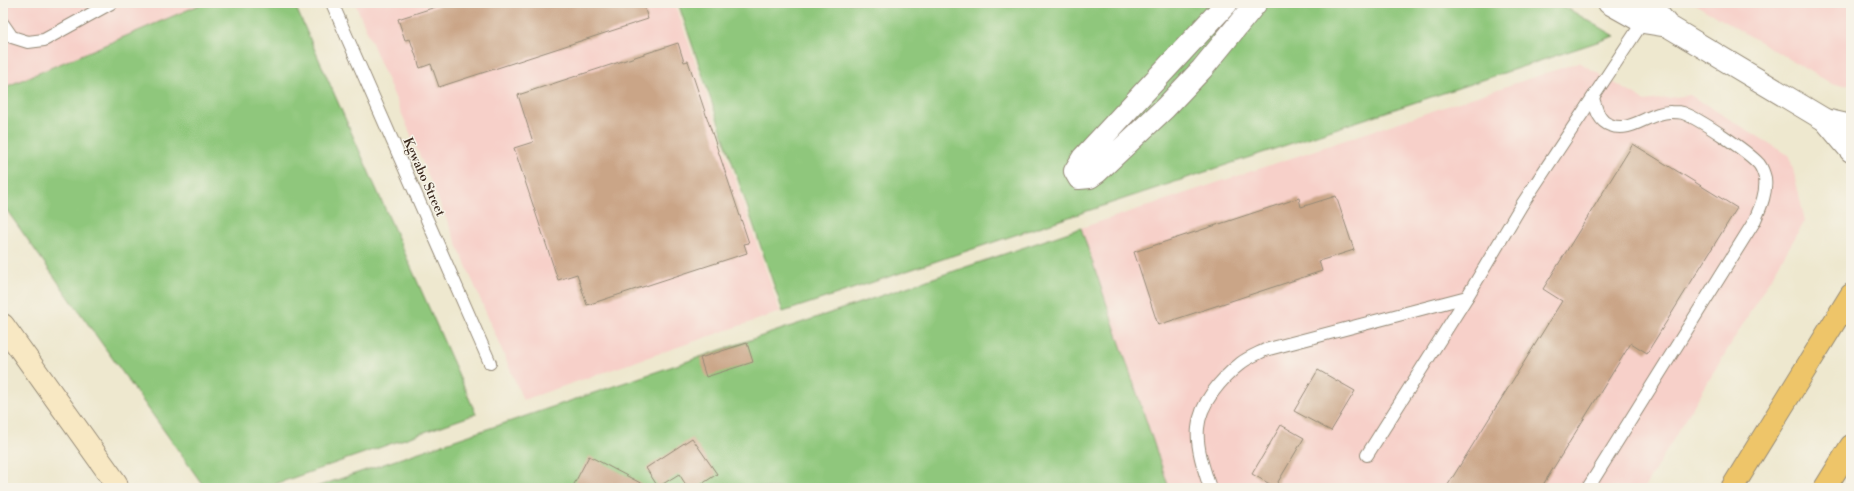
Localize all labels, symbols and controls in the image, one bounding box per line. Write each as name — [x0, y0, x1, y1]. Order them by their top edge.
street label: Kgwabo Street — [400, 135, 449, 219]

